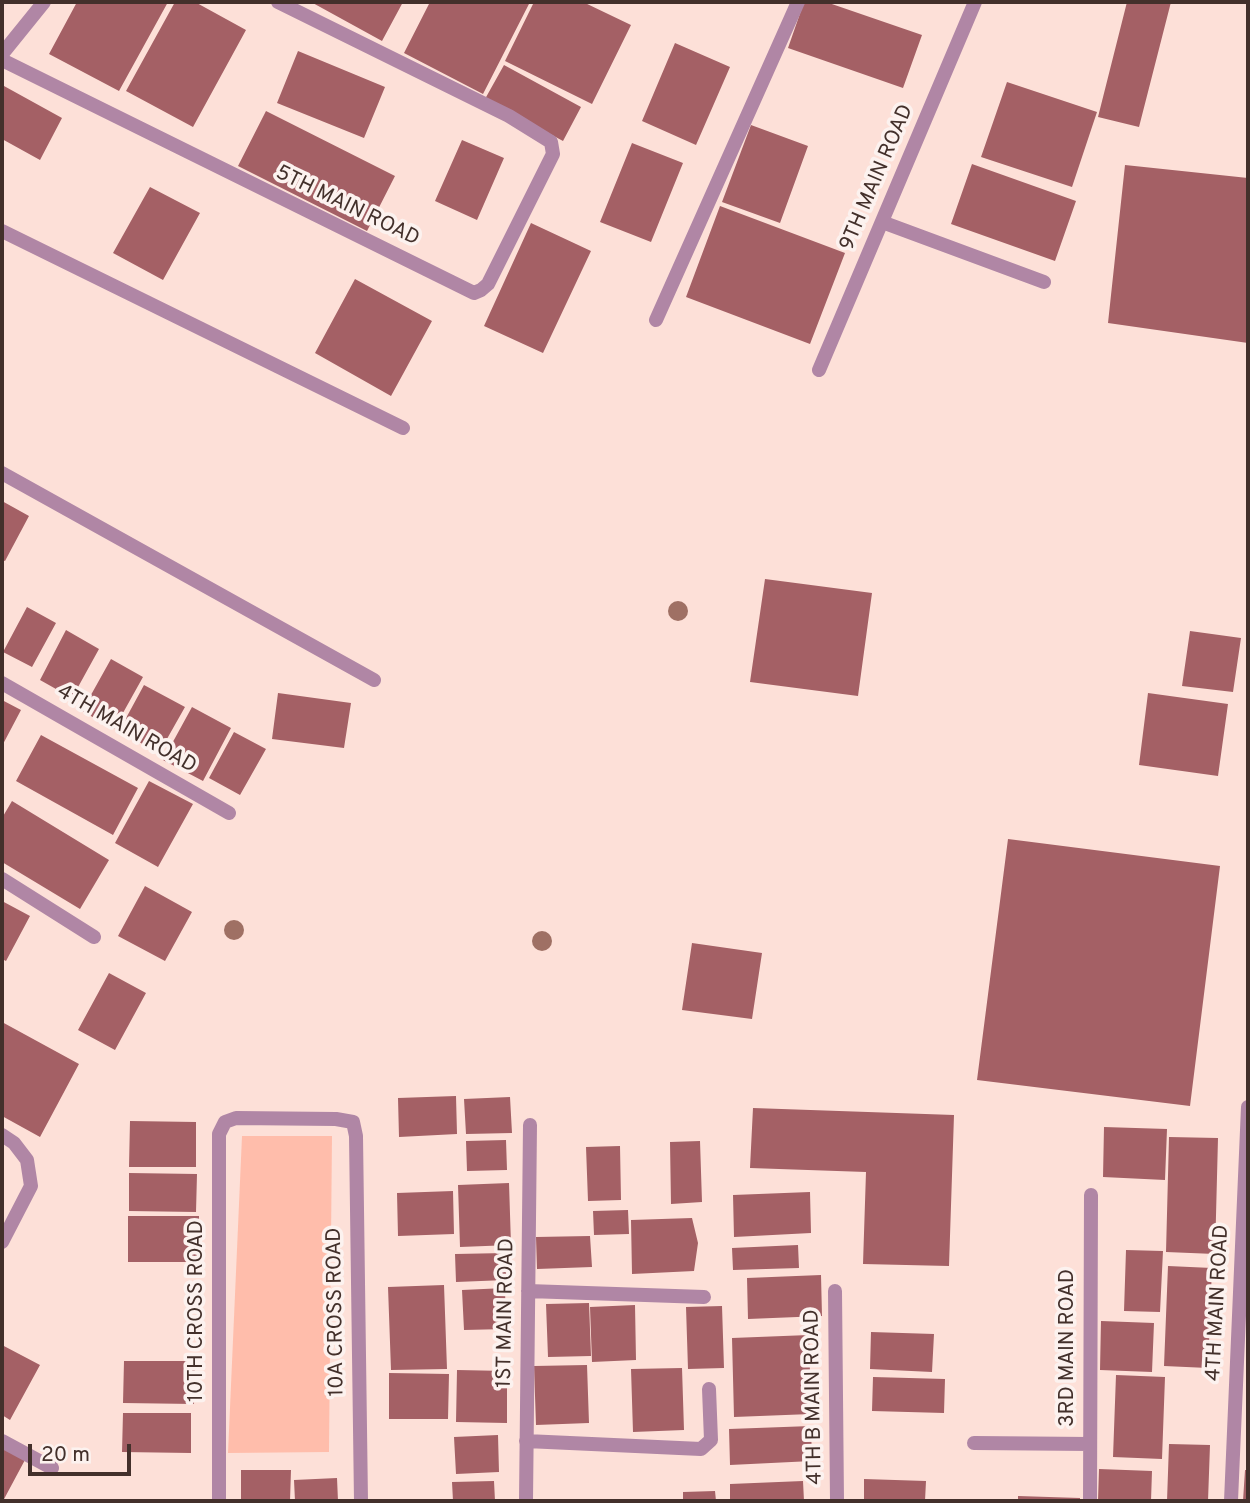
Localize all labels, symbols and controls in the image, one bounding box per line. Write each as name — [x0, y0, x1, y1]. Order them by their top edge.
street label: 9TH MAIN ROAD — [836, 101, 920, 255]
street label: 5TH MAIN ROAD — [271, 161, 423, 253]
street label: 4TH MAIN ROAD — [52, 680, 200, 780]
street label: 10TH CROSS ROAD — [185, 1220, 211, 1402]
street label: 4TH MAIN ROAD — [1202, 1224, 1236, 1382]
street label: 10A CROSS ROAD — [323, 1227, 351, 1397]
street label: 1ST MAIN ROAD — [493, 1238, 521, 1388]
street label: 3RD MAIN ROAD — [1056, 1269, 1082, 1427]
street label: 4TH B MAIN ROAD — [801, 1309, 829, 1485]
scale bar — [32, 1430, 135, 1474]
text: 20 m — [41, 1442, 90, 1469]

